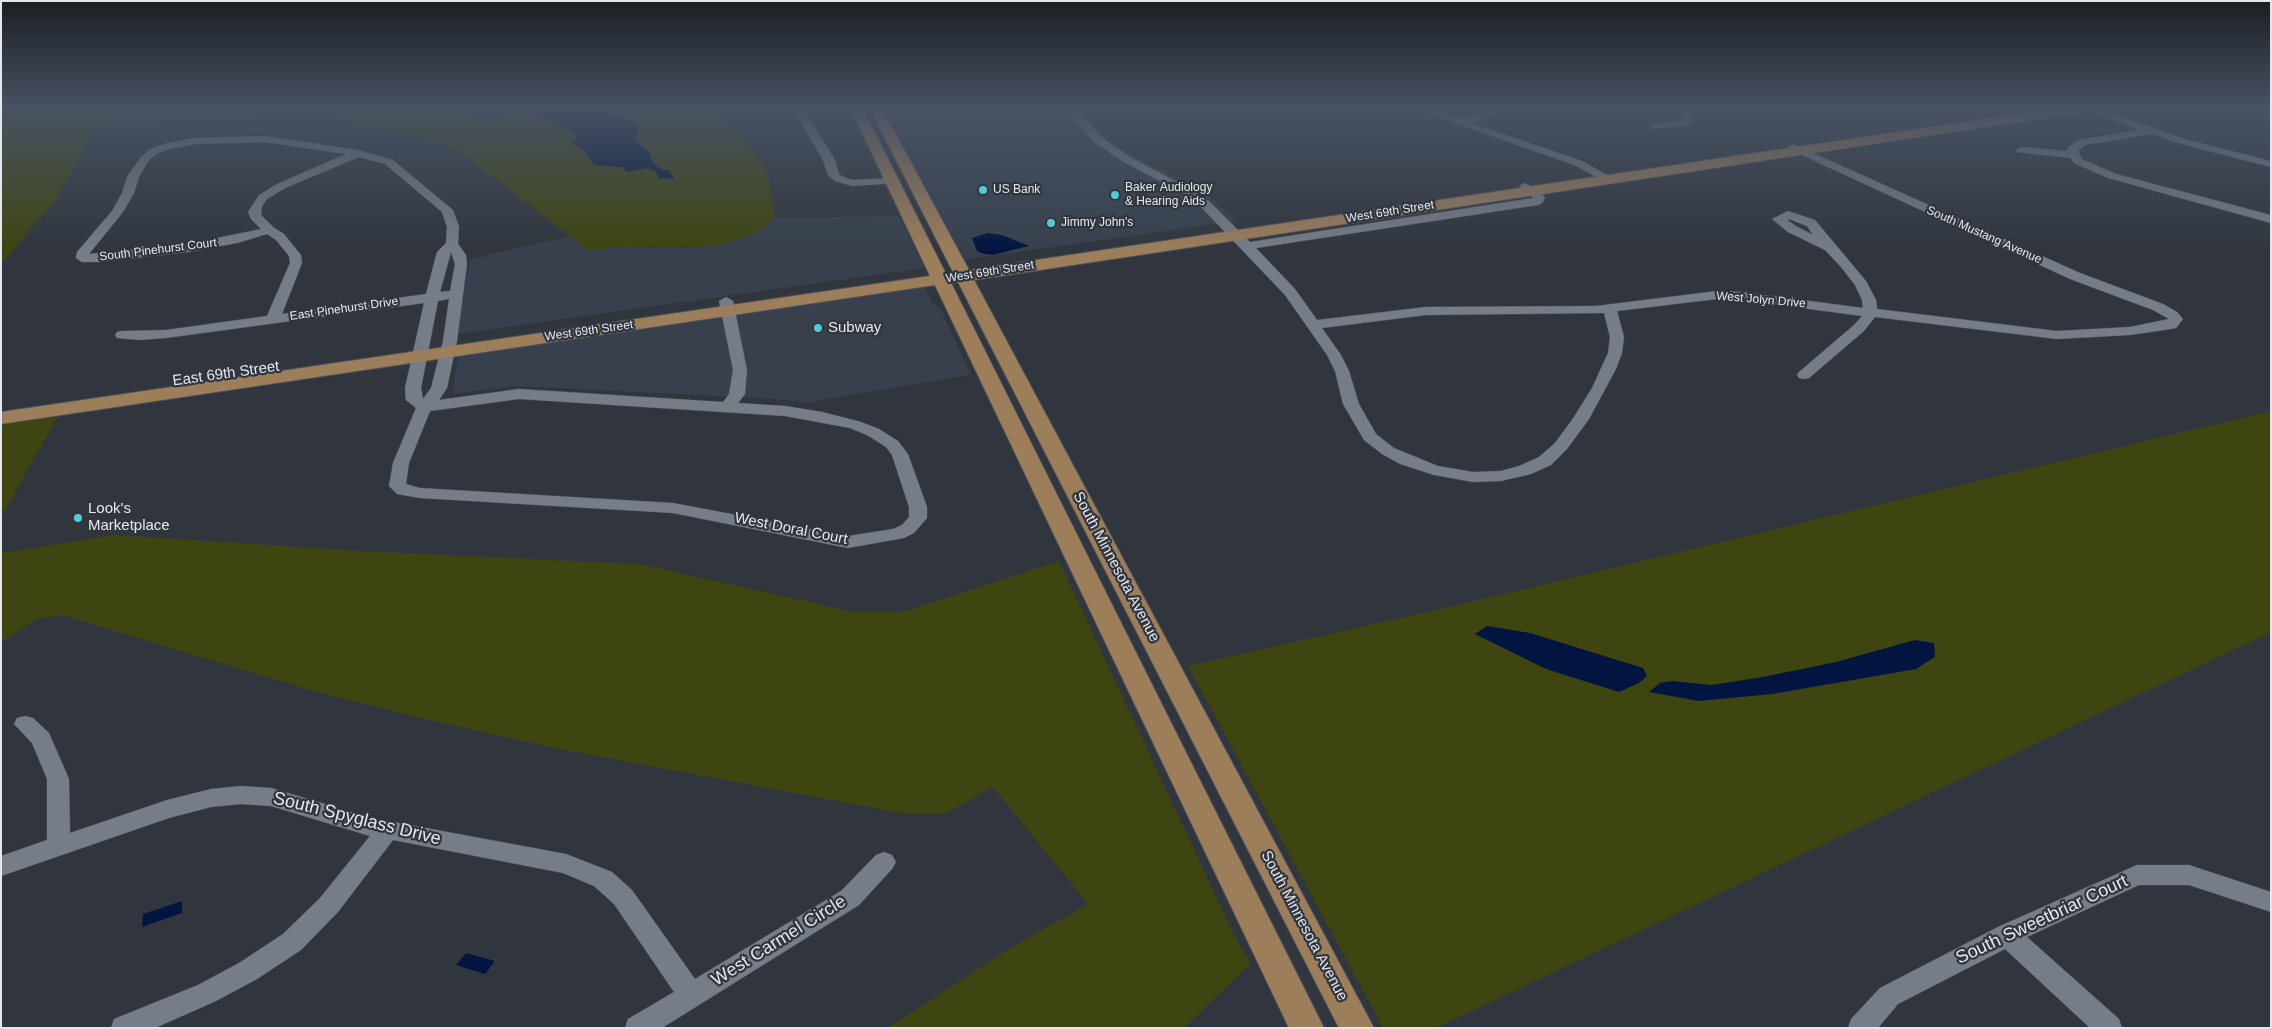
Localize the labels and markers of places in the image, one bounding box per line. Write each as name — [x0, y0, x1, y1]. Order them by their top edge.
place label: Baker Audiology & Hearing Aids — [1125, 181, 1212, 209]
place label: US Bank — [993, 183, 1040, 197]
marker: US Bank — [977, 184, 989, 196]
marker: Baker Audiology & Hearing Aids — [1109, 189, 1121, 201]
place label: Jimmy John's — [1061, 216, 1133, 230]
marker: Jimmy John's — [1045, 217, 1057, 229]
place label: Subway — [828, 319, 881, 337]
marker: Subway — [812, 322, 824, 334]
place label: Look's Marketplace — [88, 500, 170, 535]
marker: Look's Marketplace — [72, 512, 84, 524]

